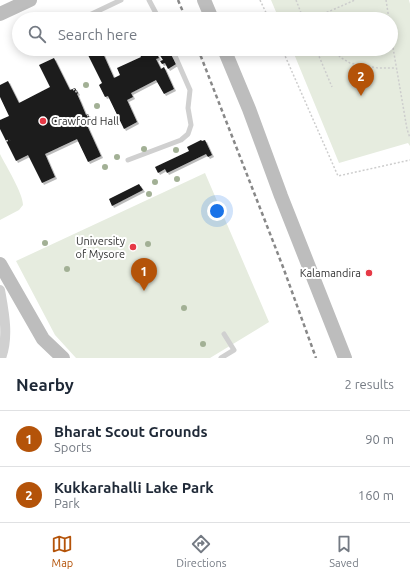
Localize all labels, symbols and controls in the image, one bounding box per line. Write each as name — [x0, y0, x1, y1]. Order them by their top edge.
search box — [12, 12, 398, 56]
icon: search — [26, 23, 48, 45]
text: Search here — [58, 26, 137, 43]
pin: 2 — [348, 63, 374, 96]
place label: Crawford Hall — [51, 115, 119, 127]
marker: Crawford Hall — [38, 116, 48, 126]
your location — [207, 201, 227, 221]
place label: University of Mysore — [76, 235, 126, 260]
marker: University of Mysore — [128, 242, 138, 252]
pin: 1 — [131, 258, 157, 291]
place label: Kalamandira — [300, 267, 361, 279]
marker: Kalamandira — [364, 268, 374, 278]
text: Nearby — [16, 375, 74, 394]
text: 2 results — [344, 377, 394, 391]
text: Bharat Scout Grounds — [54, 423, 208, 440]
text: 1 — [25, 432, 33, 446]
text: 90 m — [365, 432, 394, 446]
text: Sports — [54, 440, 92, 454]
text: Kukkarahalli Lake Park — [54, 479, 214, 496]
text: 2 — [25, 488, 33, 502]
text: 160 m — [358, 488, 394, 502]
text: Park — [54, 496, 80, 510]
tab: Map — [51, 533, 73, 569]
tab: Directions — [176, 533, 227, 569]
tab: Saved — [329, 533, 359, 569]

